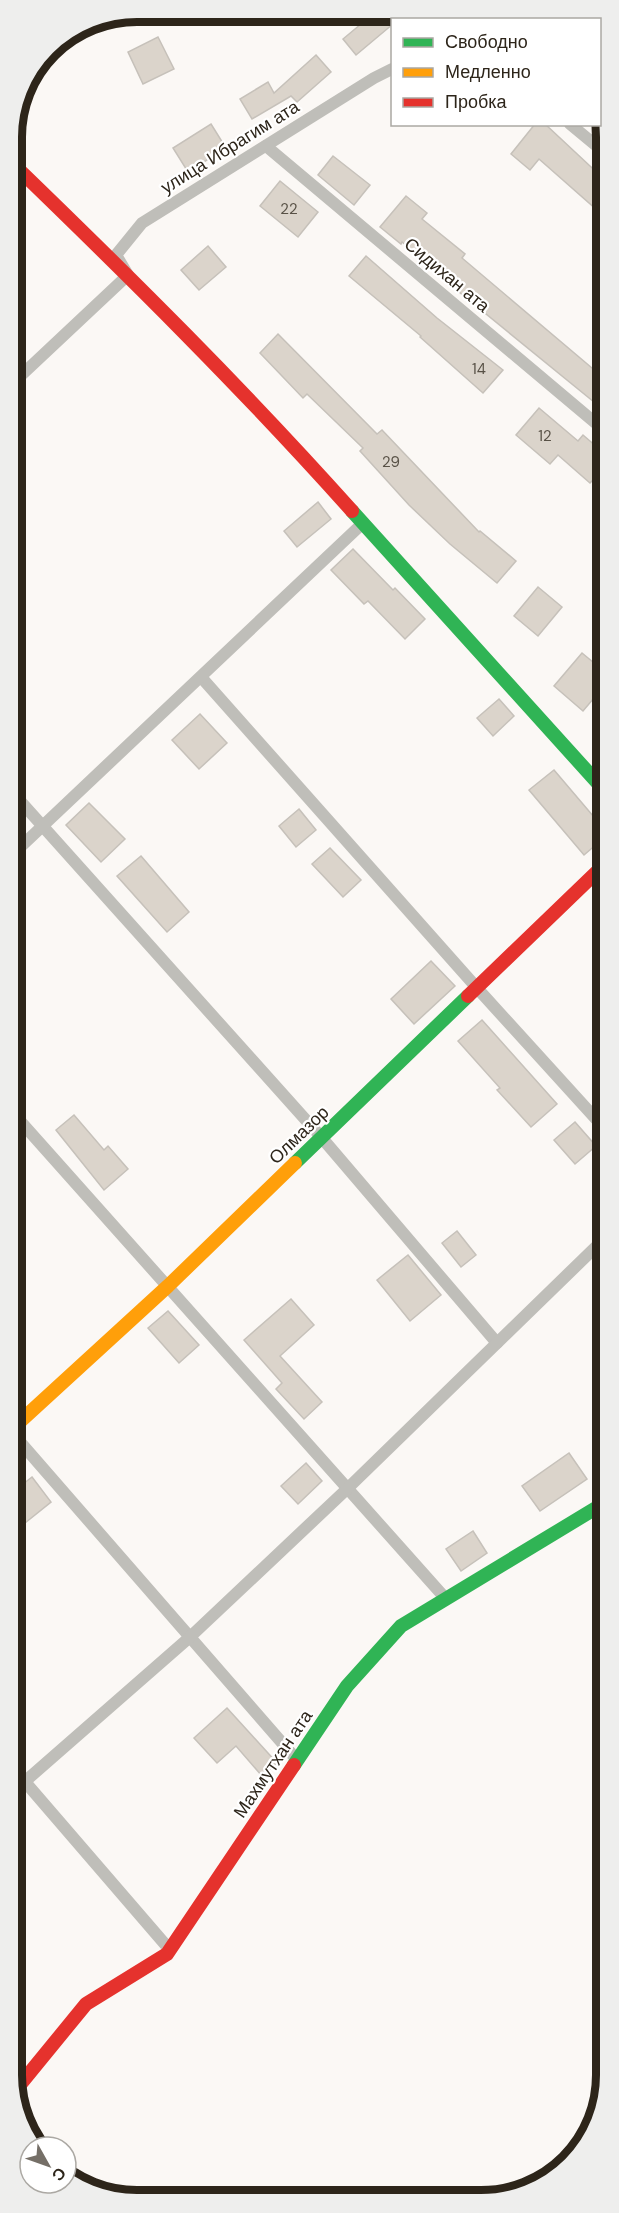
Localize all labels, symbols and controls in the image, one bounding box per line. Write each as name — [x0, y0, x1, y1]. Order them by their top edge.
legend — [391, 18, 601, 126]
text: Свободно — [445, 30, 528, 54]
text: Медленно — [445, 60, 531, 84]
text: Пробка — [445, 90, 508, 114]
street label: улица Ибрагим ата — [156, 94, 305, 199]
house number: 22 — [280, 199, 298, 219]
street label: Сидихан ата — [399, 232, 496, 319]
house number: 14 — [472, 359, 486, 379]
house number: 12 — [538, 426, 552, 446]
house number: 29 — [382, 452, 400, 472]
street label: Олмазор — [264, 1100, 334, 1170]
street label: Махмутхан ата — [228, 1705, 319, 1823]
north arrow — [18, 2135, 78, 2195]
text: С — [47, 2163, 71, 2186]

